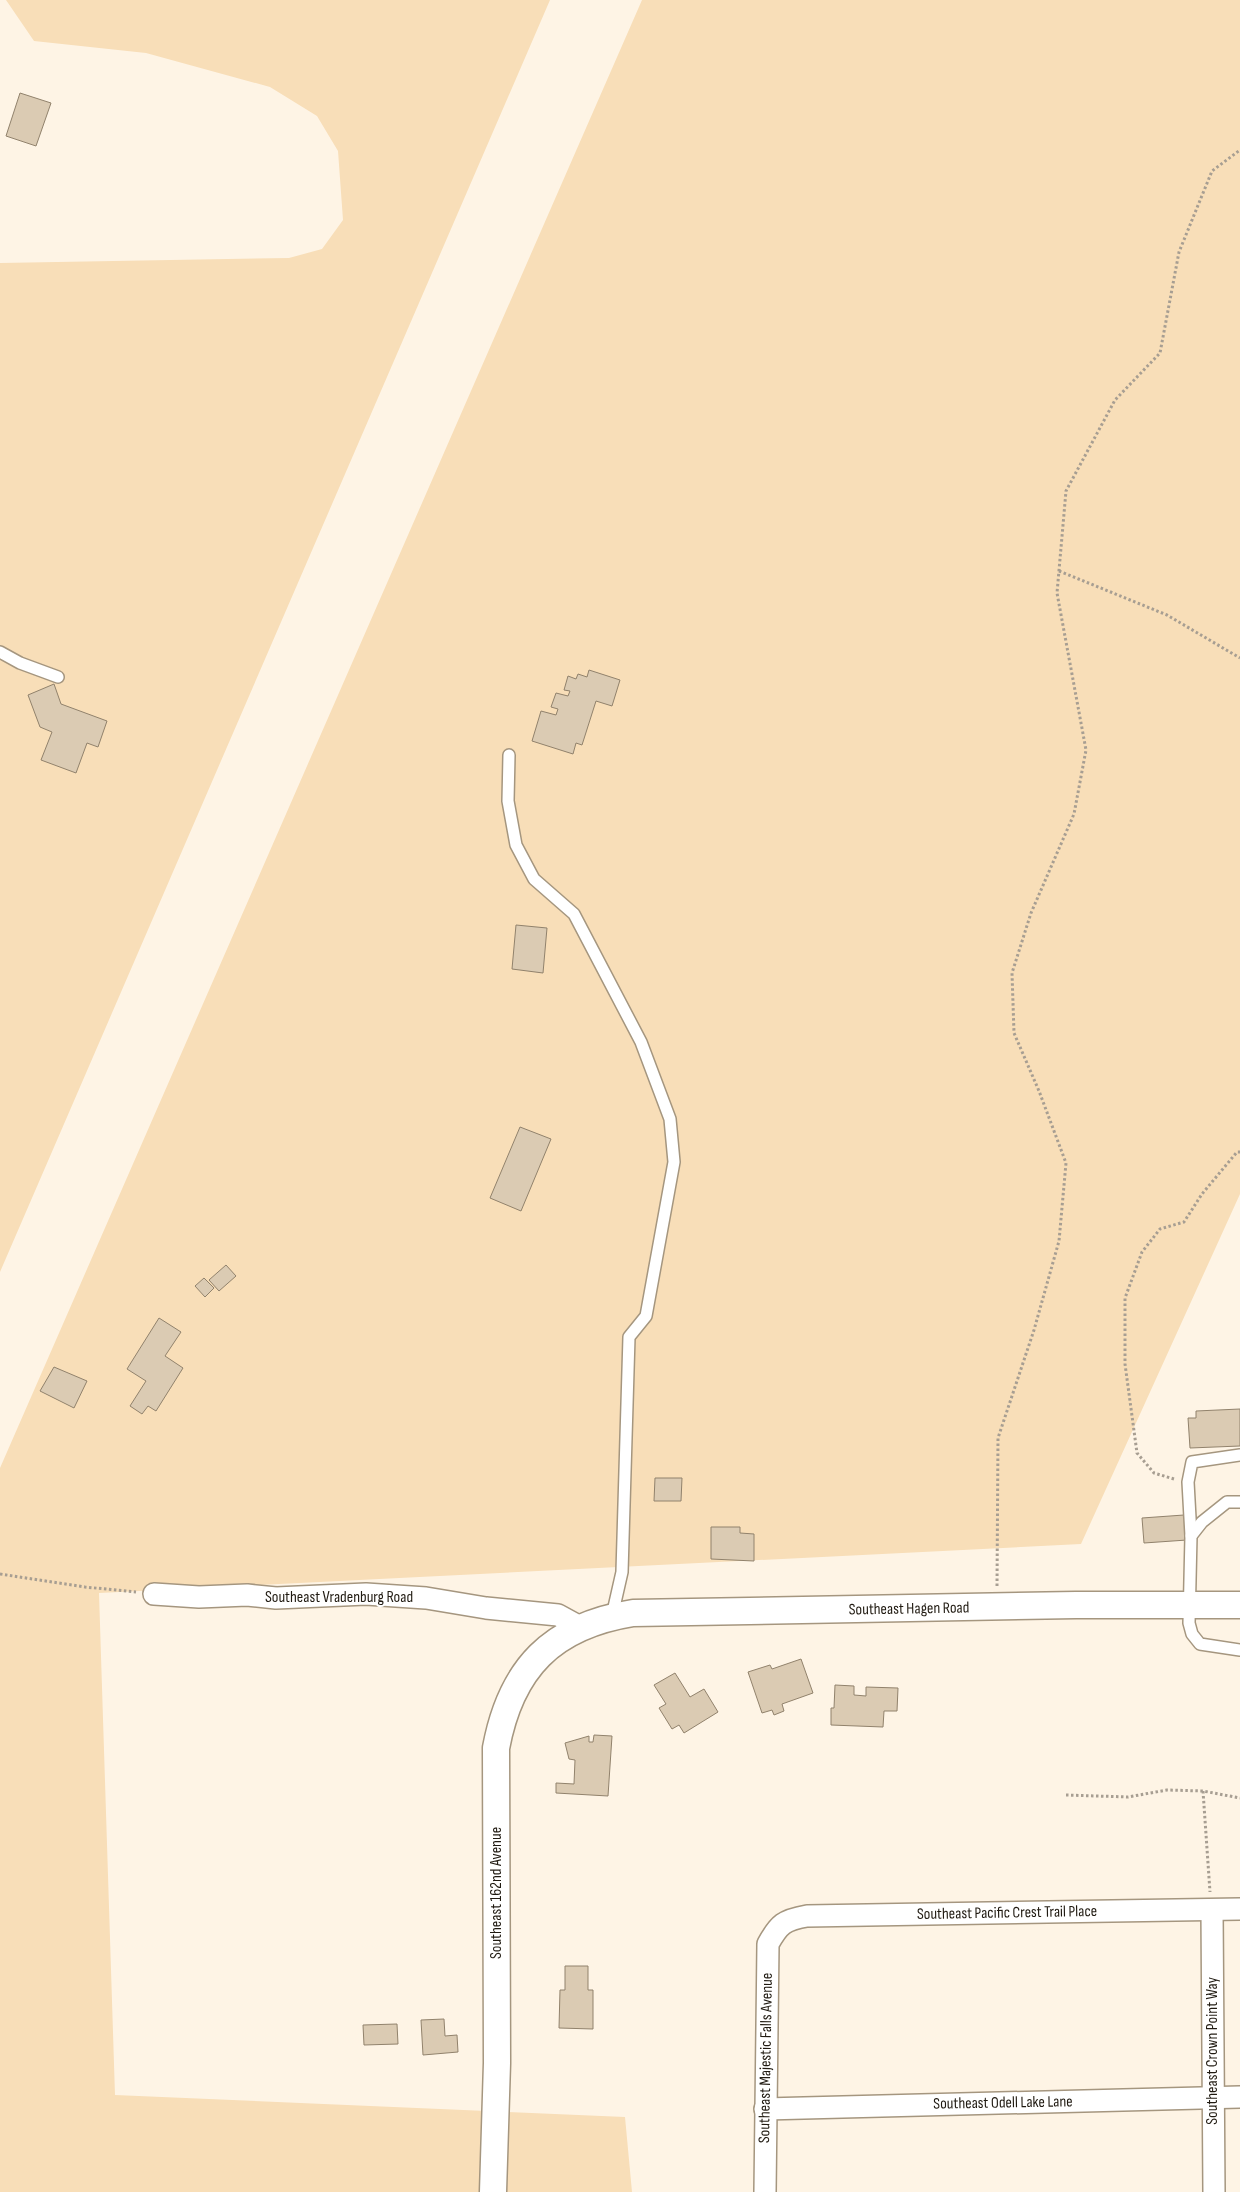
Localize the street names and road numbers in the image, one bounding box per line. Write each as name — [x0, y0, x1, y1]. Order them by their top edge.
street label: Southeast Vradenburg Road — [265, 1588, 413, 1607]
street label: Southeast Hagen Road — [848, 1598, 970, 1620]
street label: Southeast 162nd Avenue — [487, 1827, 506, 1959]
street label: Southeast Pacific Crest Trail Place — [917, 1902, 1097, 1924]
street label: Southeast Majestic Falls Avenue — [755, 1973, 777, 2143]
street label: Southeast Crown Point Way — [1203, 1977, 1222, 2125]
street label: Southeast Odell Lake Lane — [933, 2092, 1073, 2114]

